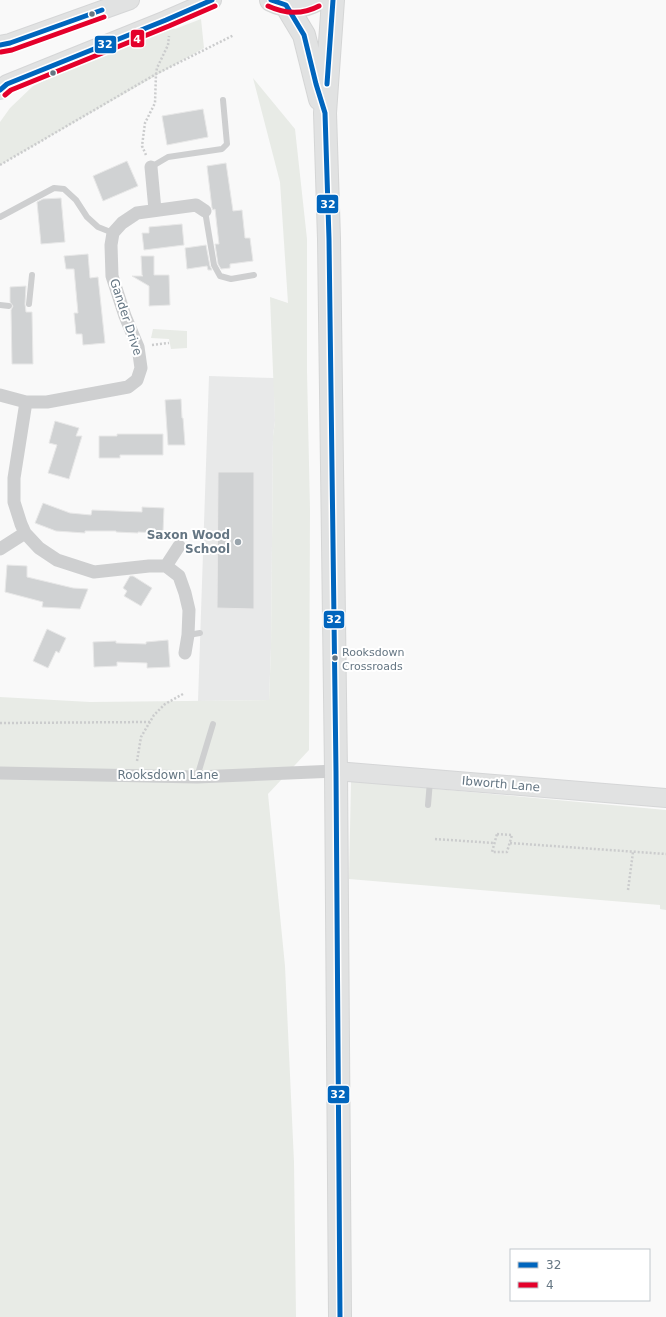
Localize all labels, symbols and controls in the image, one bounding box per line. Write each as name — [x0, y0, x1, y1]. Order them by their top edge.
unlabelled marker — [87, 9, 97, 19]
line badge: 4 — [130, 29, 145, 48]
text: 4 — [133, 33, 141, 46]
line badge: 32 — [94, 35, 117, 54]
text: 32 — [97, 38, 113, 51]
unlabelled marker — [48, 68, 58, 78]
line badge: 32 — [316, 194, 339, 214]
text: 32 — [320, 198, 336, 211]
street label: Gander Drive — [107, 277, 145, 357]
place label: Saxon Wood School — [147, 528, 230, 556]
marker: Saxon Wood School — [233, 537, 243, 547]
line badge: 32 — [323, 610, 345, 629]
text: 32 — [326, 613, 342, 626]
place label: Rooksdown Crossroads — [342, 646, 404, 673]
marker: Rooksdown Crossroads — [330, 653, 340, 663]
street label: Rooksdown Lane — [118, 768, 218, 782]
street label: Ibworth Lane — [461, 774, 541, 794]
line badge: 32 — [327, 1085, 350, 1104]
text: 32 — [330, 1088, 346, 1101]
legend — [510, 1249, 650, 1301]
text: 32 — [546, 1258, 561, 1272]
text: 4 — [546, 1278, 554, 1292]

